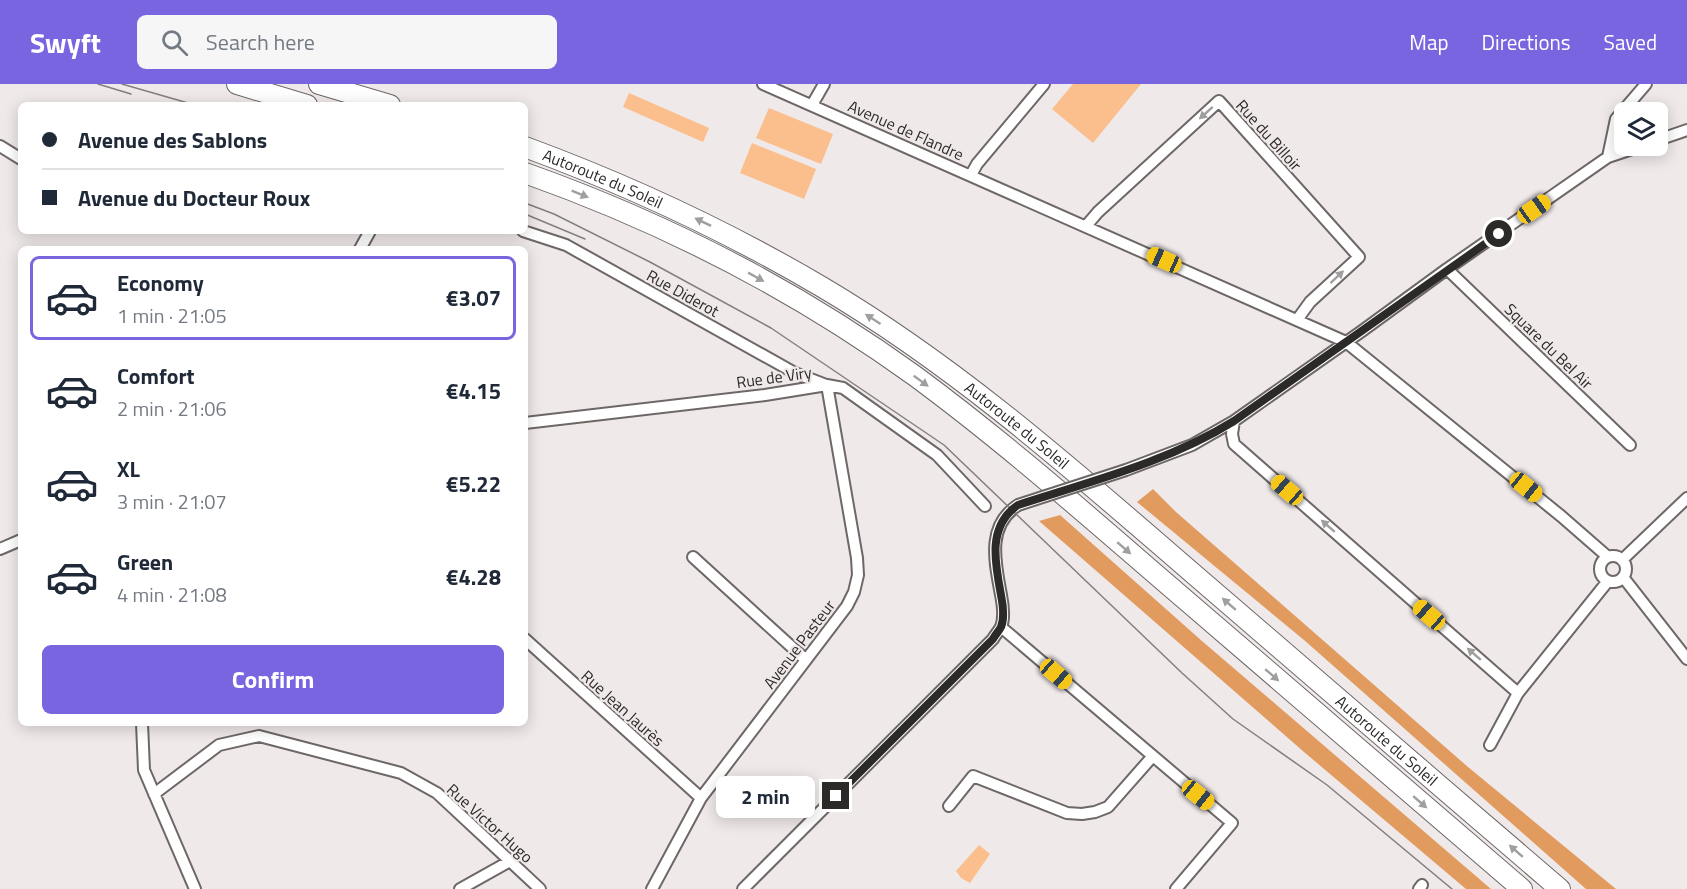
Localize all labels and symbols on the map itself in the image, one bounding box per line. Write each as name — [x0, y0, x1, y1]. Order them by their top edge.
street label: Avenue de Flandre — [844, 94, 968, 166]
street label: Rue du Billoir — [1230, 94, 1308, 176]
one-way arrow — [1198, 106, 1213, 120]
street label: Autoroute du Soleil — [539, 143, 667, 214]
one-way arrow — [571, 190, 589, 199]
car — [1514, 191, 1554, 227]
one-way arrow — [695, 218, 712, 227]
route start — [1485, 220, 1512, 247]
car — [1144, 244, 1184, 276]
street label: Rue Diderot — [642, 263, 724, 323]
one-way arrow — [1330, 271, 1344, 285]
one-way arrow — [748, 272, 765, 282]
street label: Square du Bel Air — [1499, 297, 1599, 395]
one-way arrow — [864, 313, 881, 324]
street label: Rue de Viry — [735, 360, 814, 394]
one-way arrow — [912, 375, 928, 387]
street label: Autoroute du Soleil — [960, 376, 1075, 475]
car — [1506, 469, 1546, 505]
car — [1268, 471, 1306, 509]
one-way arrow — [1320, 519, 1335, 533]
one-way arrow — [1117, 541, 1132, 554]
street label: Avenue Pasteur — [757, 594, 841, 694]
car — [1410, 596, 1448, 634]
one-way arrow — [1222, 598, 1237, 611]
one-way arrow — [1467, 648, 1482, 661]
car — [1037, 655, 1075, 693]
street label: Rue Jean Jaurès — [576, 664, 670, 752]
one-way arrow — [1265, 668, 1280, 681]
street label: Autoroute du Soleil — [1330, 689, 1443, 791]
callout: 2 min — [716, 775, 815, 817]
car — [1178, 777, 1218, 813]
street label: Rue Victor Hugo — [442, 778, 538, 868]
route end — [822, 782, 849, 809]
one-way arrow — [1412, 795, 1428, 808]
one-way arrow — [1509, 845, 1524, 858]

